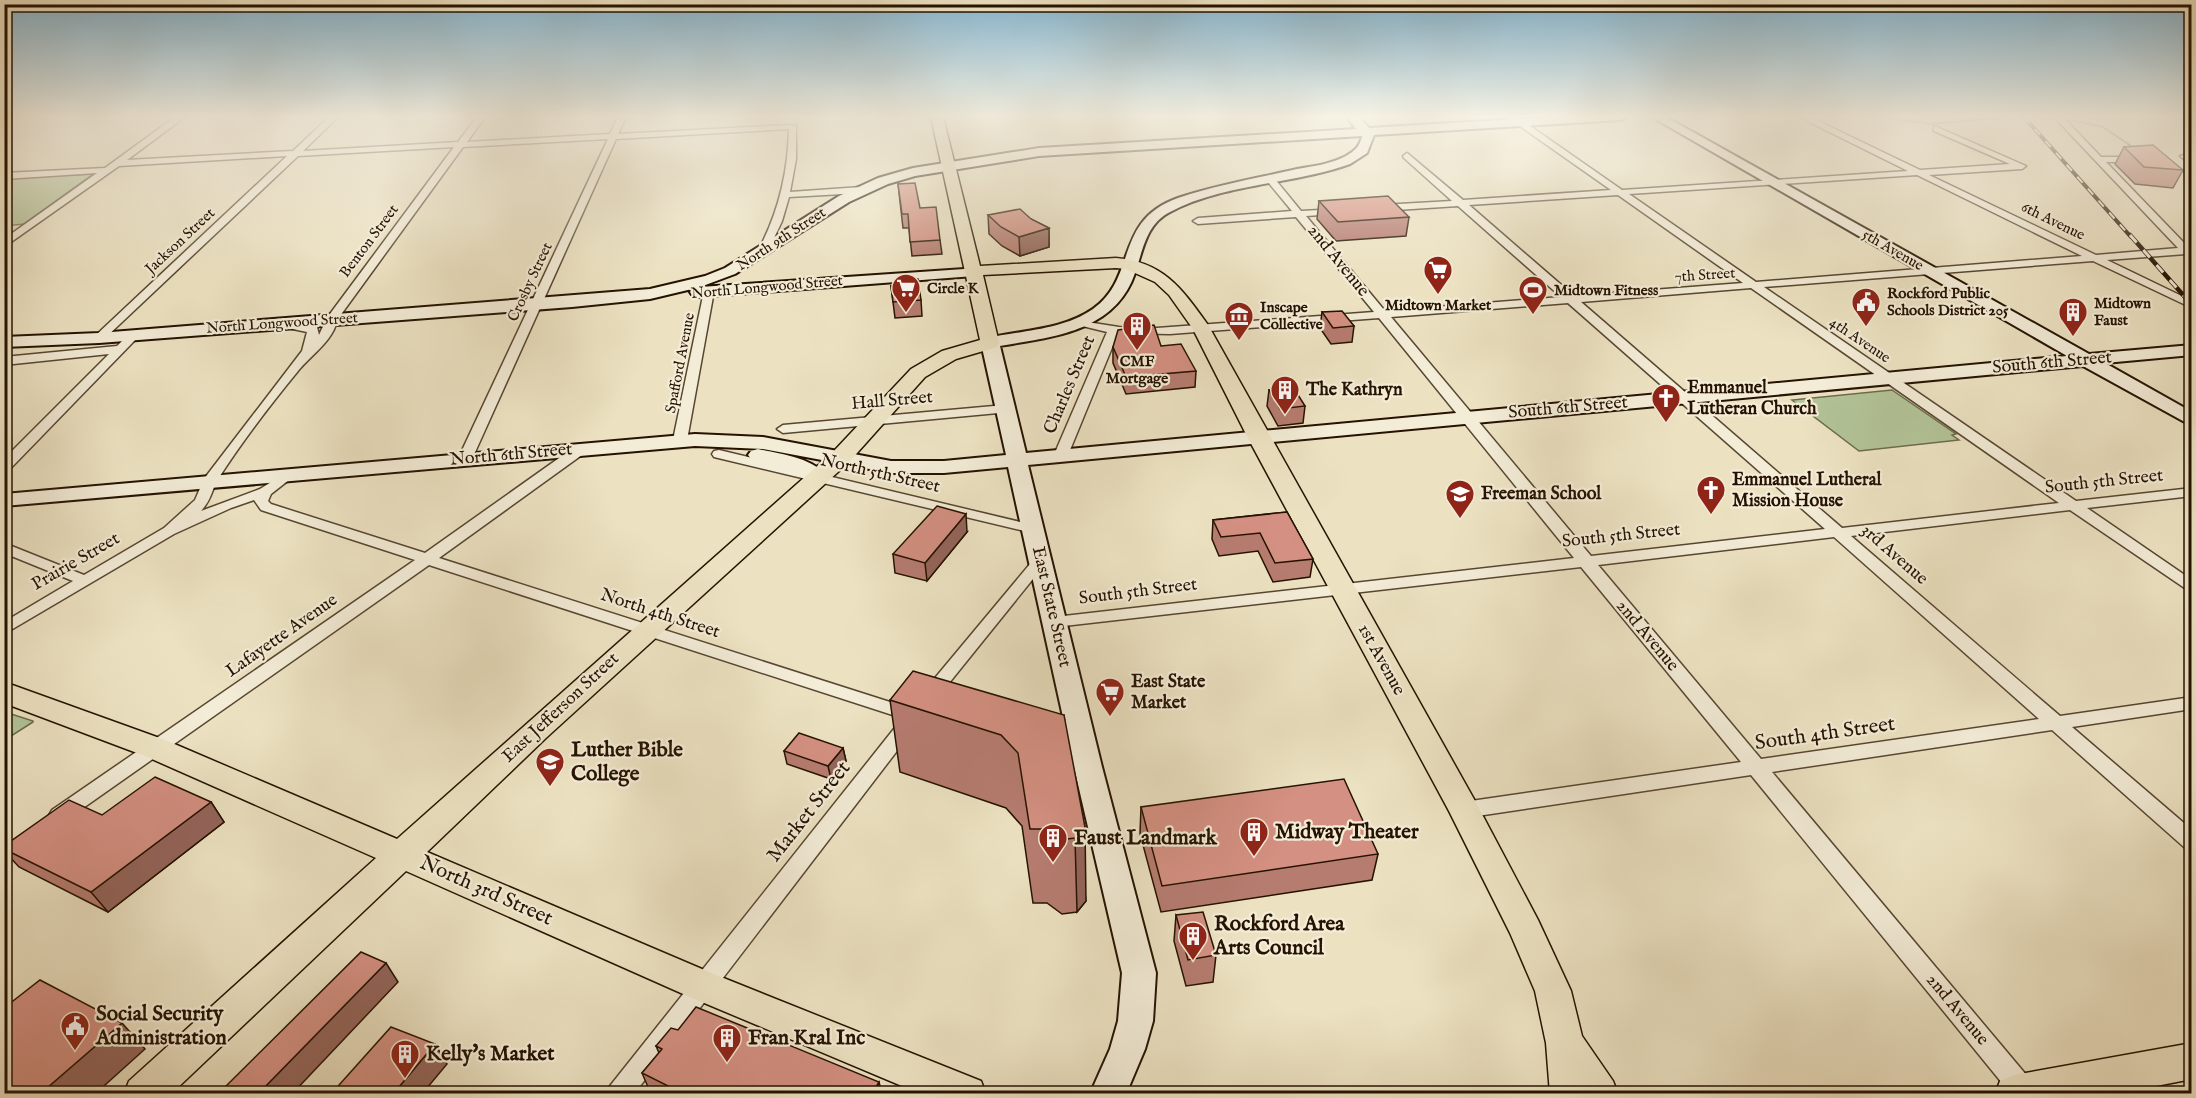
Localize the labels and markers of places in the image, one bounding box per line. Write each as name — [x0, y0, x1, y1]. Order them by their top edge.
supermarket icon: Midtown Market — [1422, 254, 1454, 296]
supermarket icon: Circle K — [890, 272, 922, 314]
sports icon: Midtown Fitness — [1517, 274, 1549, 316]
place label: Circle K — [927, 279, 980, 298]
place label: Midtown Fitness — [1554, 281, 1659, 300]
place label: Rockford Public Schools District 205 — [1887, 284, 2009, 320]
public building icon: Rockford Public Schools District 205 — [1850, 286, 1882, 328]
place label: Midtown Faust — [2094, 294, 2151, 330]
place label: Midtown Market — [1385, 296, 1492, 315]
building icon: Midtown Faust — [2057, 296, 2089, 338]
place label: Inscape Collective — [1260, 298, 1323, 334]
museum icon: Inscape Collective — [1223, 300, 1255, 342]
building icon: CMF Mortgage — [1121, 310, 1153, 352]
place label: CMF Mortgage — [1106, 352, 1168, 388]
building icon: The Kathryn — [1269, 374, 1301, 416]
place label: Emmanuel Lutheran Church — [1687, 377, 1817, 421]
place label: The Kathryn — [1305, 379, 1403, 402]
church icon: Emmanuel Lutheran Church — [1650, 382, 1682, 424]
place label: Emmanuel Lutheral Mission House — [1732, 469, 1882, 513]
church icon: Emmanuel Lutheral Mission House — [1695, 474, 1727, 516]
school or university icon: Freeman School — [1444, 478, 1476, 520]
place label: Freeman School — [1481, 483, 1602, 506]
place label: East State Market — [1131, 671, 1206, 715]
supermarket icon: East State Market — [1094, 676, 1126, 718]
place label: Luther Bible College — [571, 737, 683, 788]
school or university icon: Luther Bible College — [534, 746, 566, 788]
building icon: Midway Theater — [1238, 816, 1270, 858]
place label: Midway Theater — [1275, 819, 1419, 846]
building icon: Faust Landmark — [1037, 822, 1069, 864]
place label: Faust Landmark — [1074, 825, 1217, 852]
place label: Rockford Area Arts Council — [1213, 911, 1345, 962]
building icon: Rockford Area Arts Council — [1177, 920, 1209, 962]
place label: Social Security Administration — [95, 1001, 227, 1052]
public building icon: Social Security Administration — [59, 1010, 91, 1052]
building icon: Fran Kral Inc — [711, 1022, 743, 1064]
place label: Fran Kral Inc — [748, 1025, 865, 1052]
building icon: Kelly's Market — [389, 1038, 421, 1080]
place label: Kelly's Market — [426, 1041, 555, 1068]

